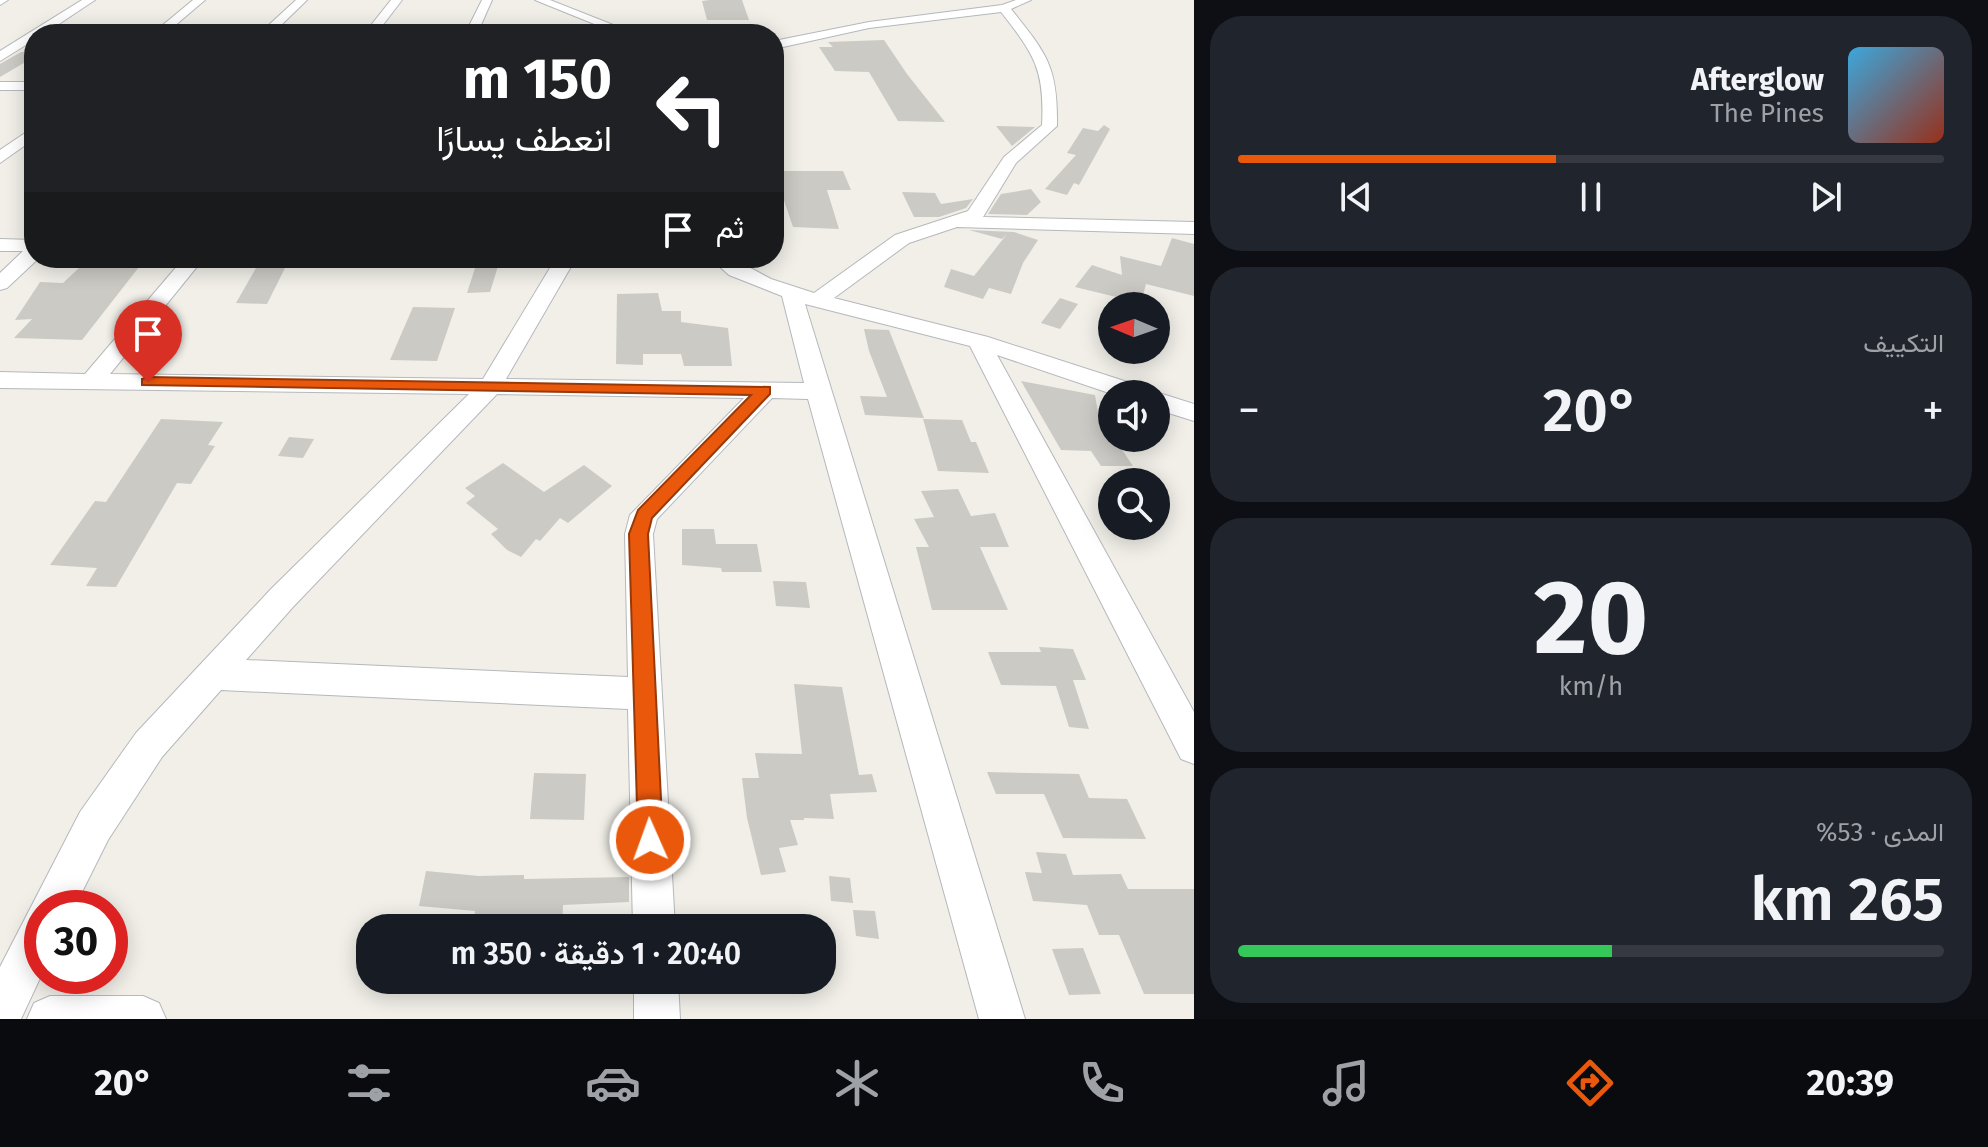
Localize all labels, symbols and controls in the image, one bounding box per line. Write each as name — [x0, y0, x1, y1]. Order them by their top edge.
text: 150 m — [463, 46, 612, 113]
icon: left — [640, 56, 744, 160]
text: Afterglow — [1691, 62, 1824, 98]
text: The Pines — [1710, 98, 1824, 129]
text: انعطف يسارًا — [436, 117, 612, 161]
icon: previous — [1334, 175, 1378, 219]
icon: pause — [1569, 175, 1613, 219]
icon: next — [1804, 175, 1848, 219]
icon: arrive — [656, 208, 700, 252]
text: ثم — [716, 210, 744, 246]
north arrow — [1098, 292, 1170, 364]
map controls — [1098, 292, 1170, 540]
pin — [114, 300, 182, 382]
icon: arrive — [126, 312, 170, 356]
text: التكييف — [1863, 328, 1944, 359]
text: 20° — [1543, 375, 1639, 447]
button: sound — [1098, 380, 1170, 452]
text: − — [1238, 384, 1260, 437]
text: + — [1922, 384, 1944, 437]
button: search — [1098, 468, 1170, 540]
text: 20 — [1534, 556, 1648, 681]
text: km/h — [1559, 671, 1623, 702]
position arrow — [608, 798, 692, 882]
text: المدى · 53% — [1816, 817, 1944, 848]
text: 265 km — [1751, 864, 1944, 936]
speed limit sign: 30 — [24, 890, 128, 994]
text: 20:40 · 1 دقيقة · 350 m — [451, 936, 741, 972]
icon: filters — [341, 1055, 397, 1111]
icon: car — [585, 1055, 641, 1111]
icon: climate — [829, 1055, 885, 1111]
icon: phone — [1074, 1055, 1130, 1111]
icon: music — [1318, 1055, 1374, 1111]
icon: directions — [1562, 1055, 1618, 1111]
text: 20° — [94, 1061, 153, 1105]
text: 20:39 — [1807, 1061, 1894, 1105]

